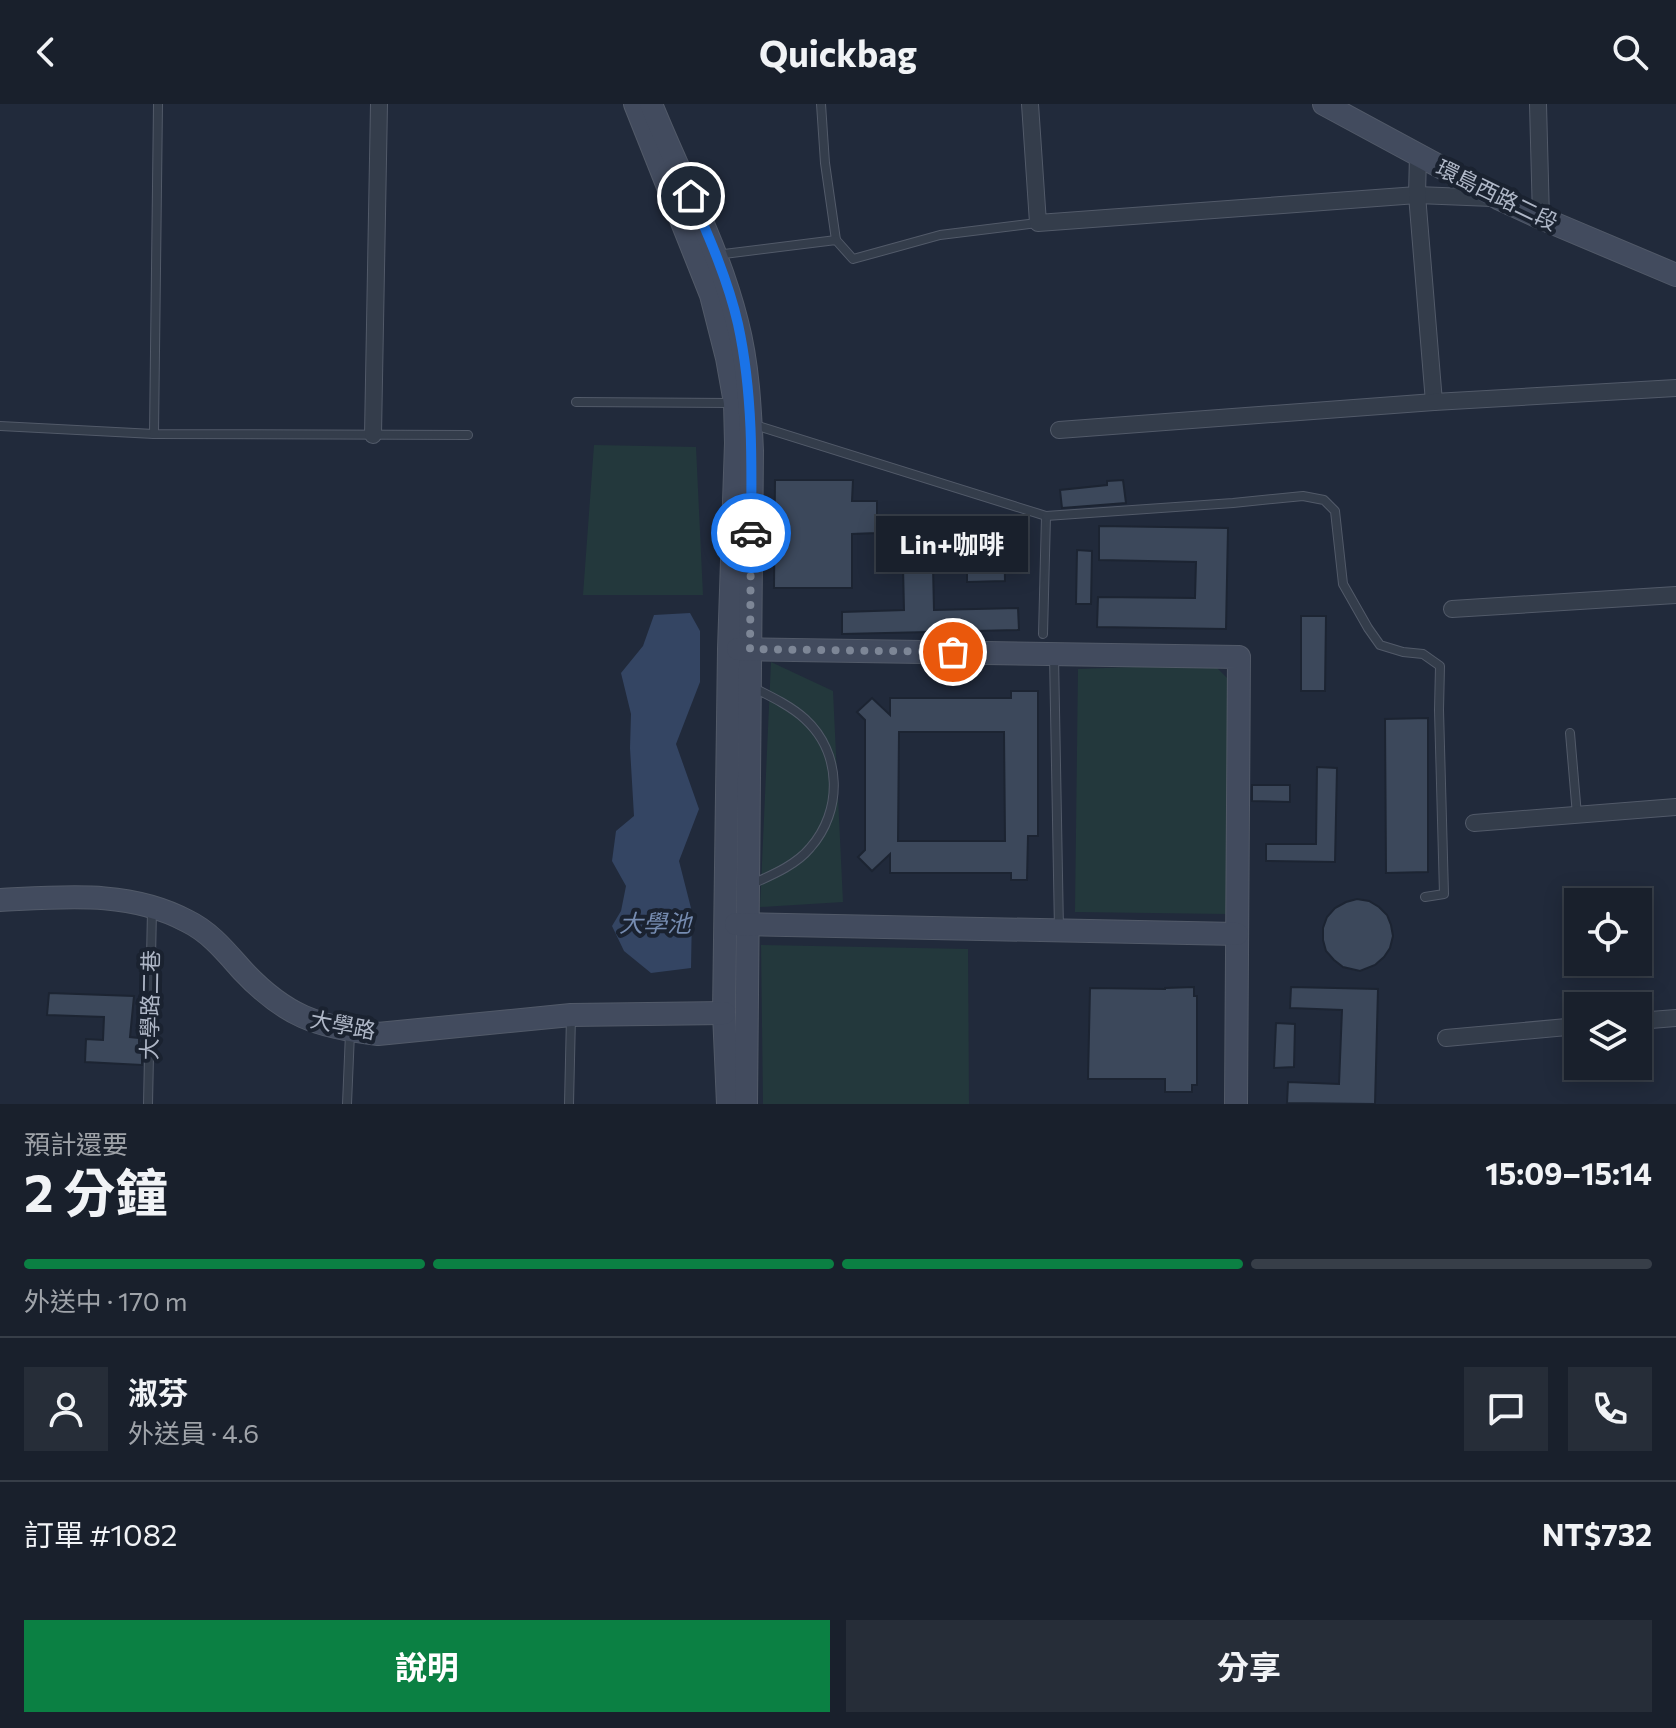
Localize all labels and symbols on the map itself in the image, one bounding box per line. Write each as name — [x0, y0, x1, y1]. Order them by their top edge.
street label: 環島西路二段 — [1432, 153, 1562, 236]
pin — [657, 162, 725, 230]
courier — [711, 493, 791, 573]
callout: Lin+咖啡 — [877, 516, 1029, 572]
pin — [919, 618, 987, 686]
water label: 大學池 — [619, 908, 694, 937]
street label: 大學路二巷 — [135, 950, 164, 1060]
street label: 大學路 — [308, 1005, 378, 1044]

